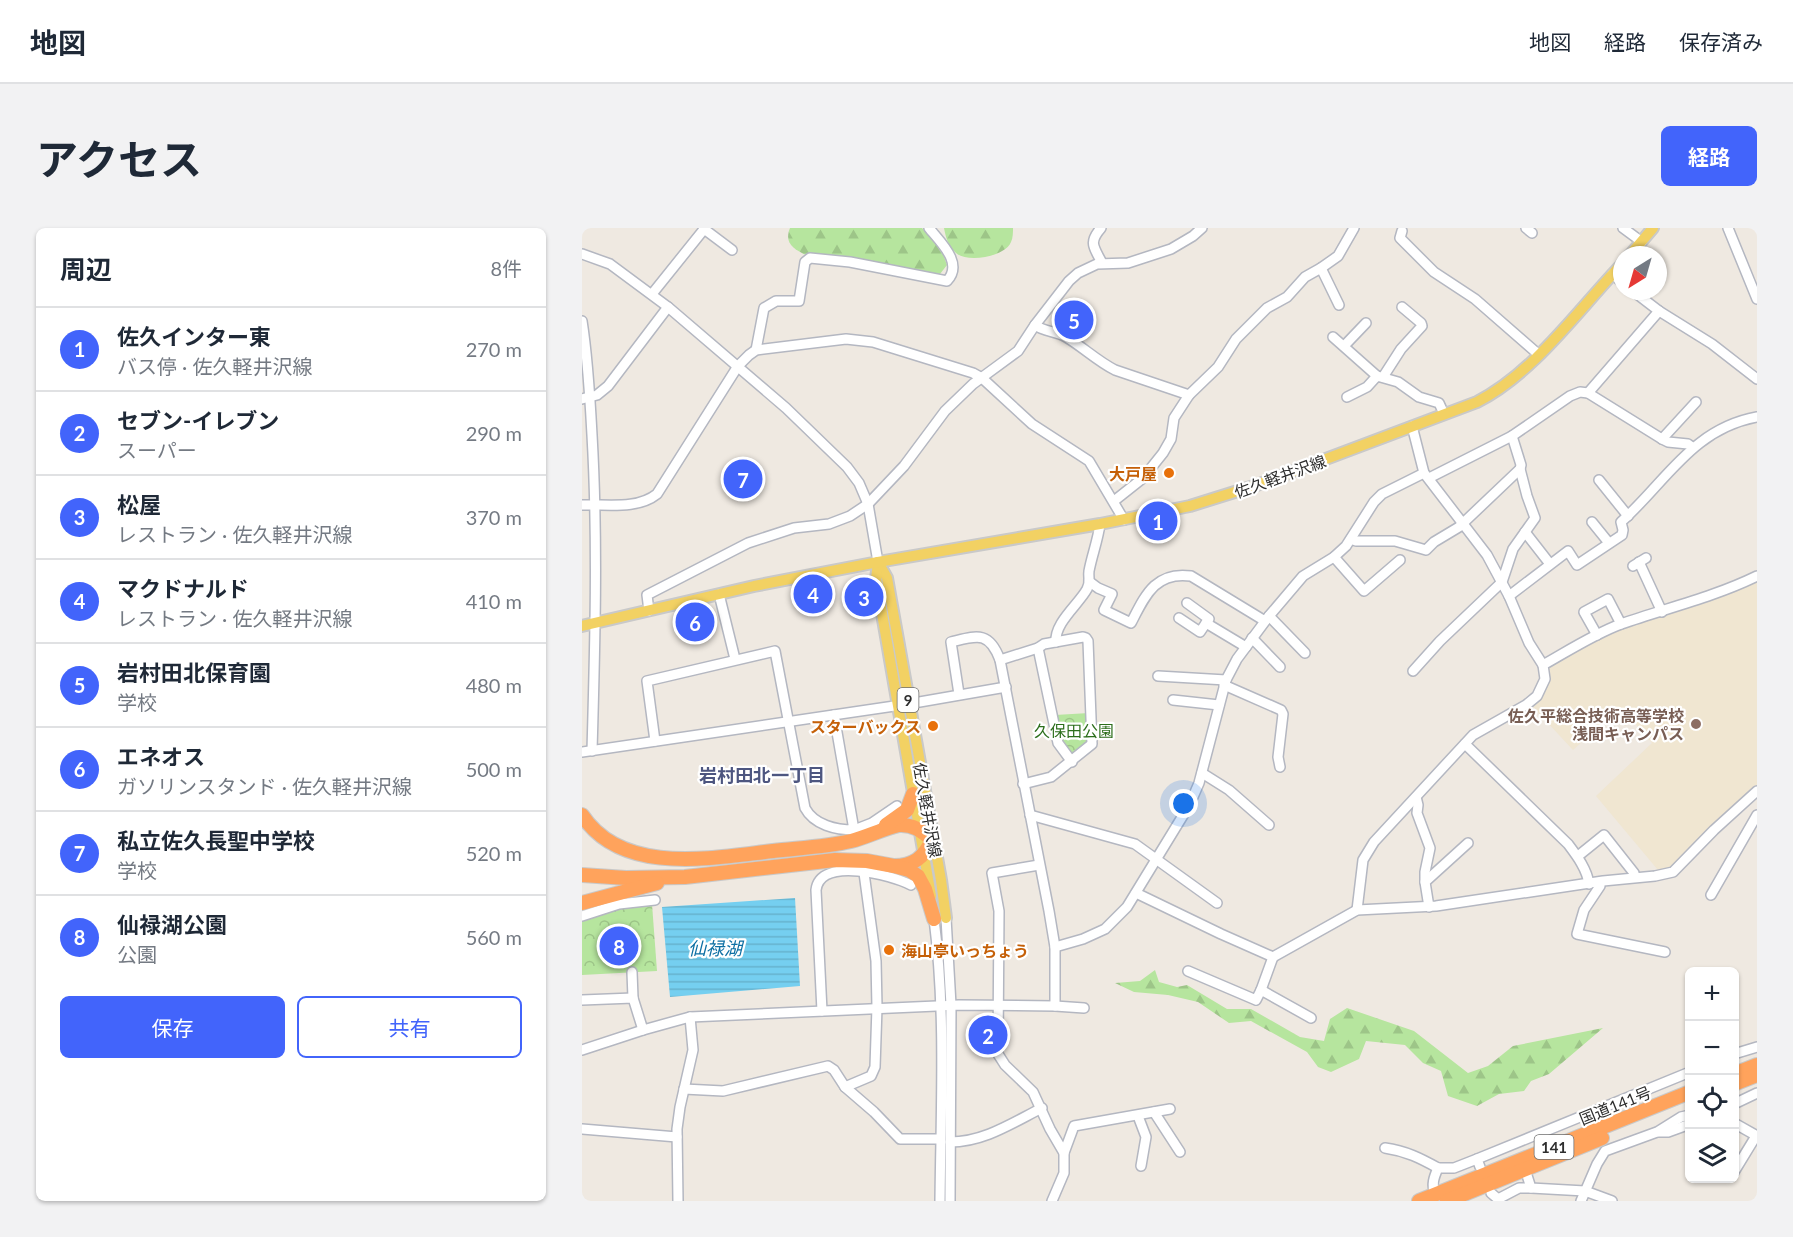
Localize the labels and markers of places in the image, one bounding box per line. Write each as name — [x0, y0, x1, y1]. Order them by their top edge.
pin: 5 — [1054, 298, 1094, 343]
pin: 7 — [724, 456, 762, 502]
place label: 大戸屋 — [1109, 464, 1157, 483]
marker: 大戸屋 — [1162, 466, 1176, 480]
pin: 1 — [1138, 498, 1178, 544]
pin: 4 — [794, 572, 832, 616]
pin: 3 — [844, 574, 884, 620]
pin: 6 — [676, 600, 714, 644]
place label: 佐久平総合技術高等学校 浅間キャンパス — [1507, 706, 1684, 743]
place label: スターバックス — [810, 717, 921, 736]
marker: 佐久平総合技術高等学校 浅間キャンパス — [1689, 717, 1703, 731]
marker: スターバックス — [926, 719, 940, 733]
pin: 8 — [600, 924, 639, 968]
place label: 海山亭いっちょう — [901, 941, 1029, 960]
marker: 海山亭いっちょう — [882, 943, 896, 957]
pin: 2 — [968, 1012, 1008, 1058]

